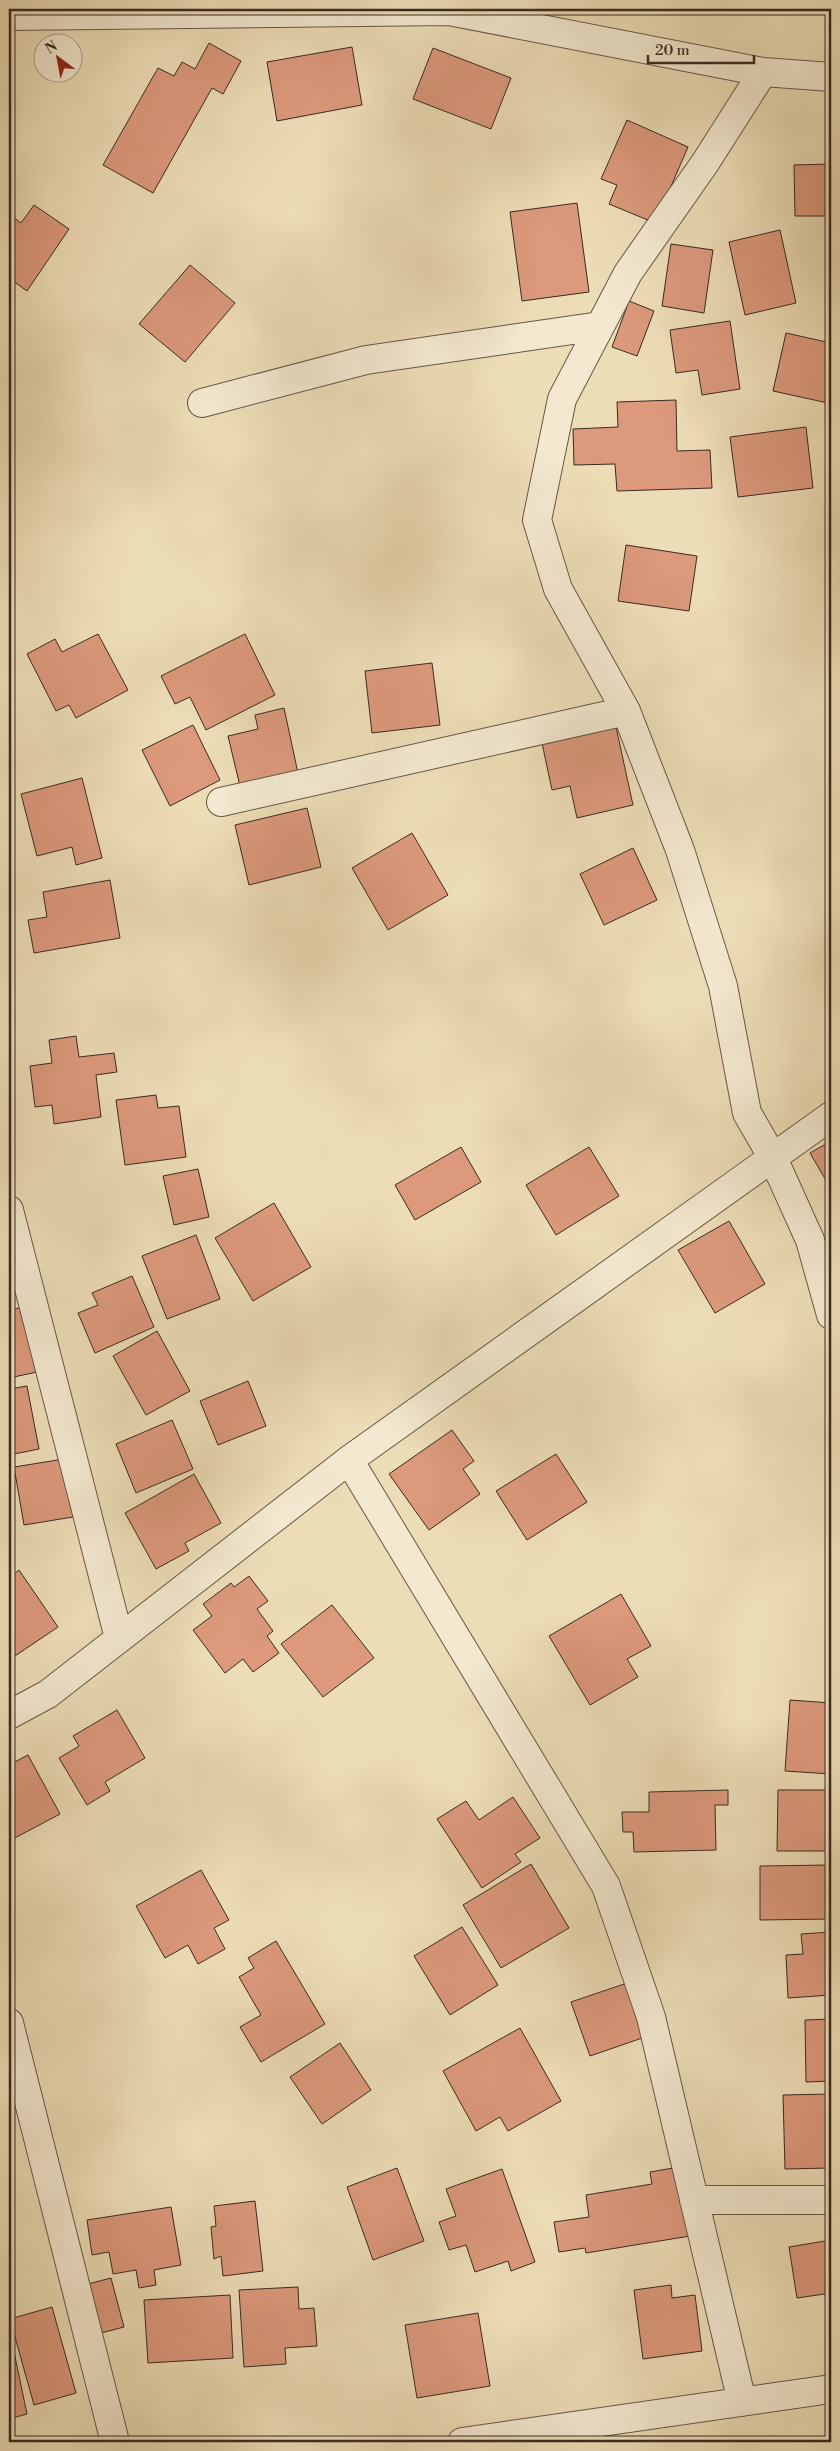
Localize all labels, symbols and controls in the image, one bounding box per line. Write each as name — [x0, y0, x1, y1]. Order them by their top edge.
north arrow — [32, 32, 82, 82]
scale bar — [648, 32, 754, 64]
text: N — [42, 37, 61, 58]
text: 20 m — [655, 41, 690, 60]

